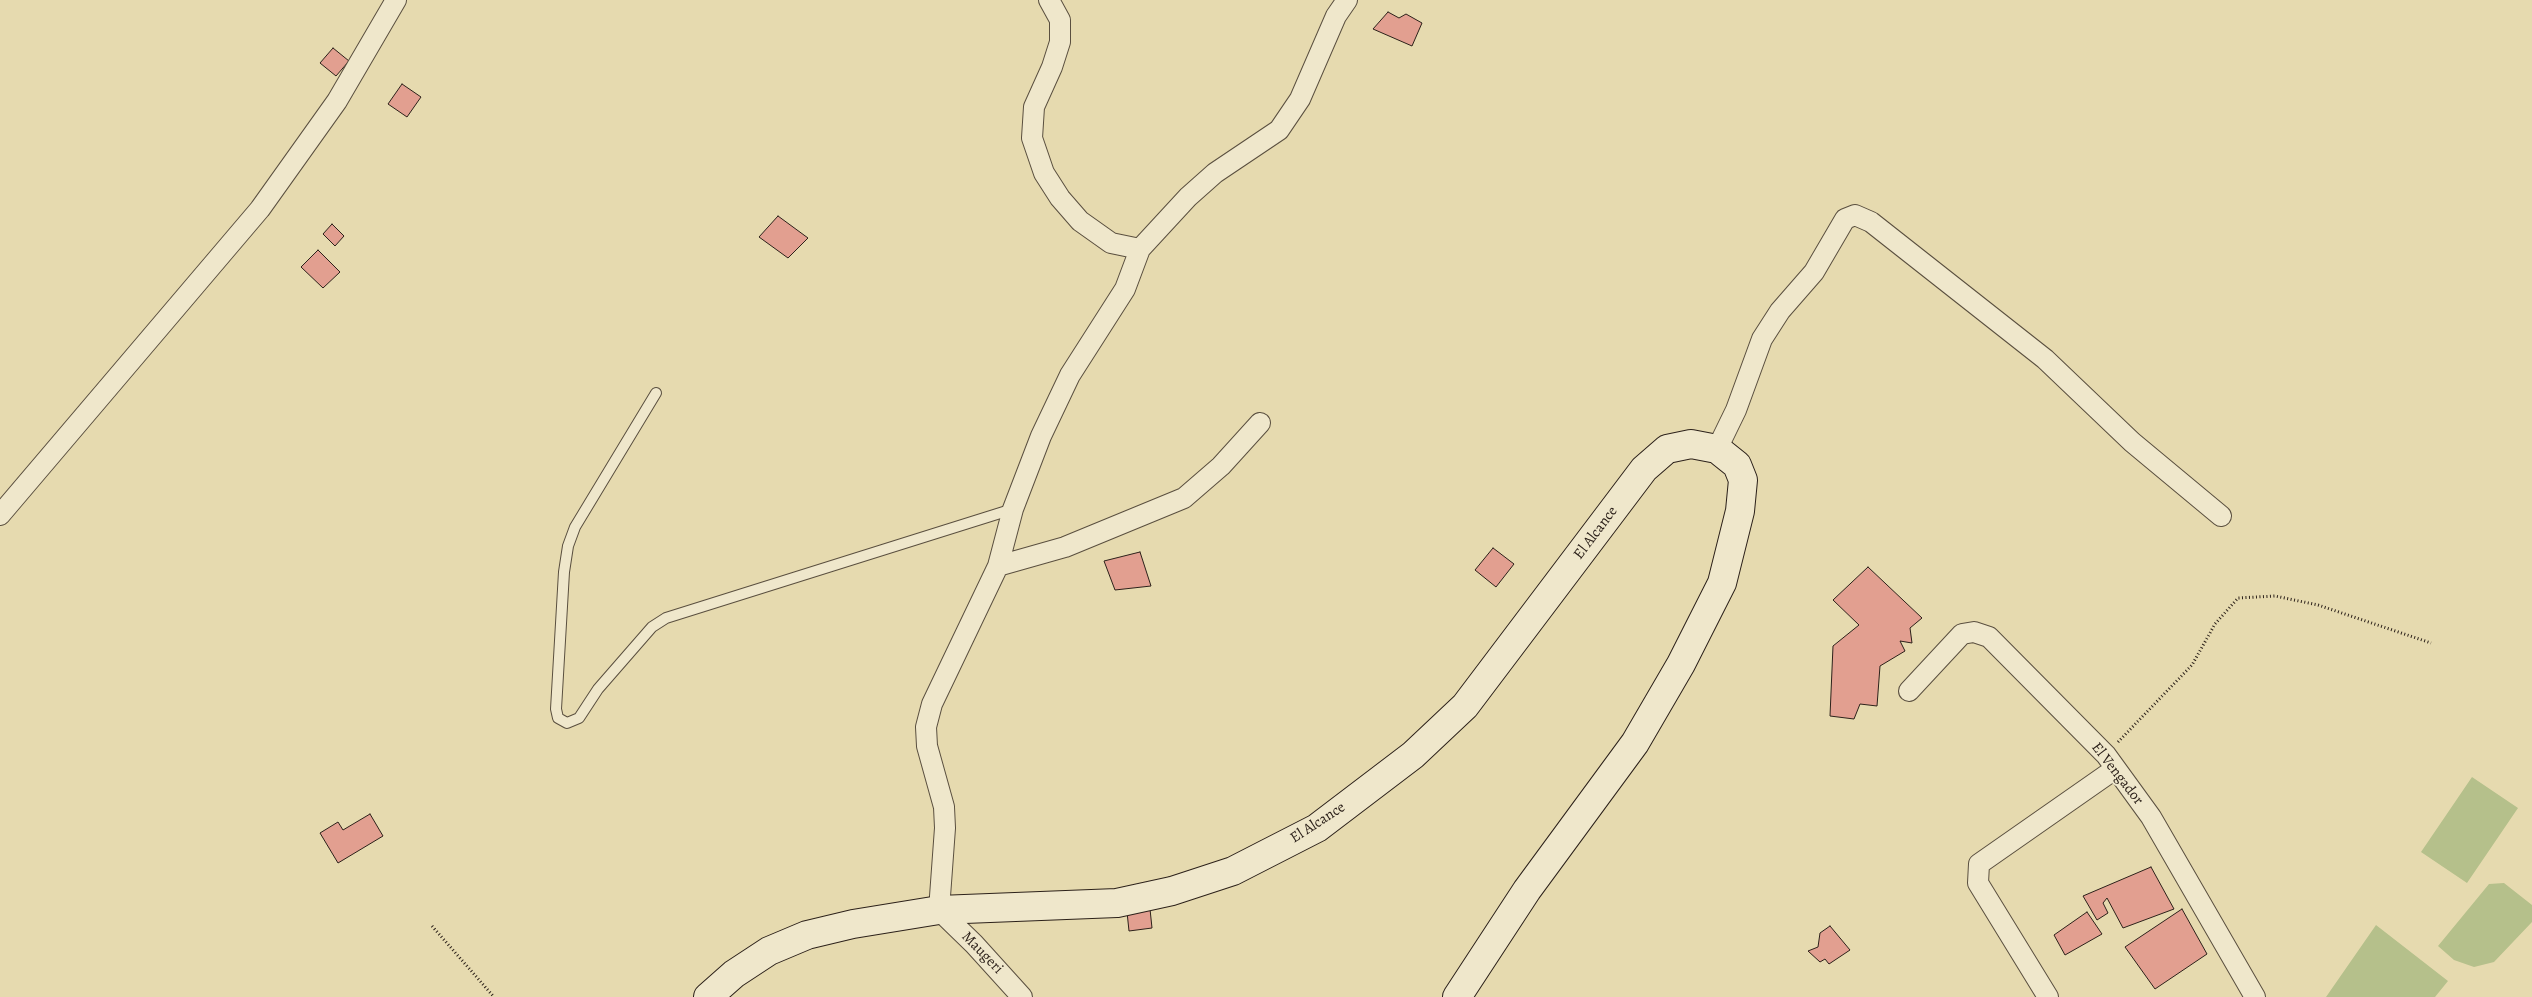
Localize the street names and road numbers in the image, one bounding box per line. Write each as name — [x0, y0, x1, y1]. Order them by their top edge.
street label: El Alcance — [1570, 503, 1622, 563]
street label: El Vengador — [2087, 739, 2147, 809]
street label: El Alcance — [1287, 799, 1349, 847]
street label: Maugeri — [958, 928, 1006, 978]

